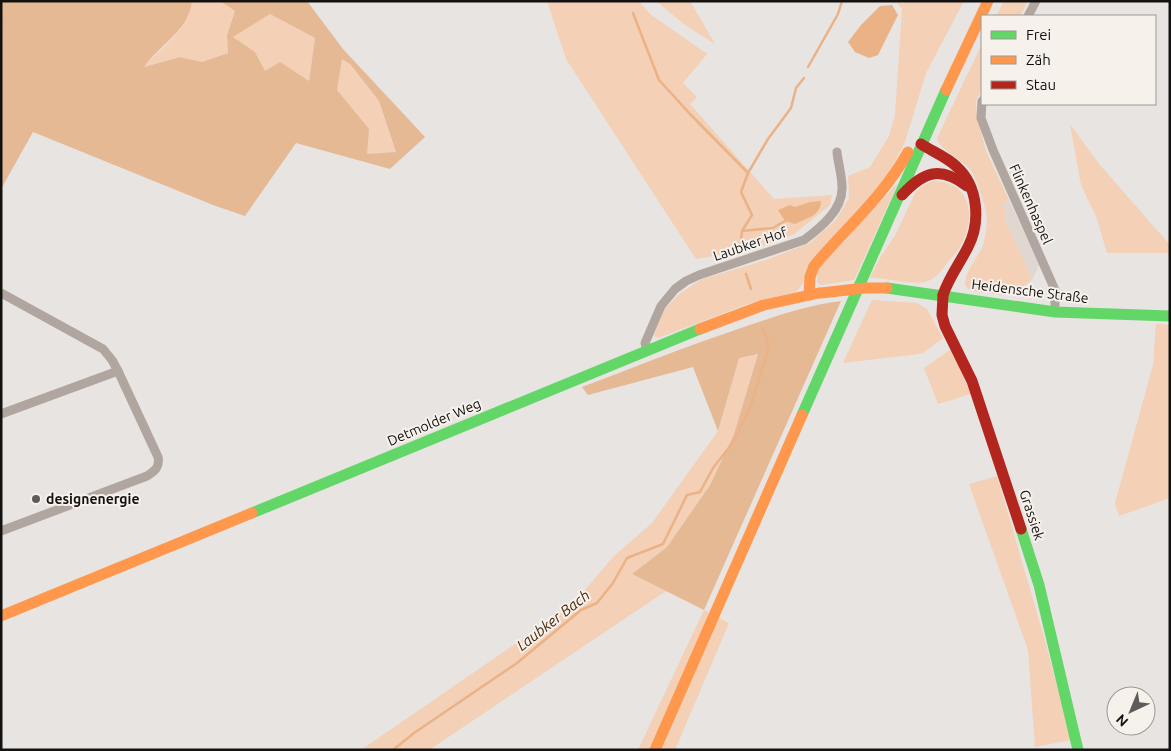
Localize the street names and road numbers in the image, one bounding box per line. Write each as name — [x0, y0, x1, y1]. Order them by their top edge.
street label: Flinkenhaspel — [1006, 162, 1056, 247]
street label: Laubker Hof — [711, 224, 790, 264]
street label: Heidensche Straße — [971, 276, 1089, 306]
street label: Detmolder Weg — [385, 395, 483, 449]
street label: Grassiek — [1016, 488, 1048, 542]

